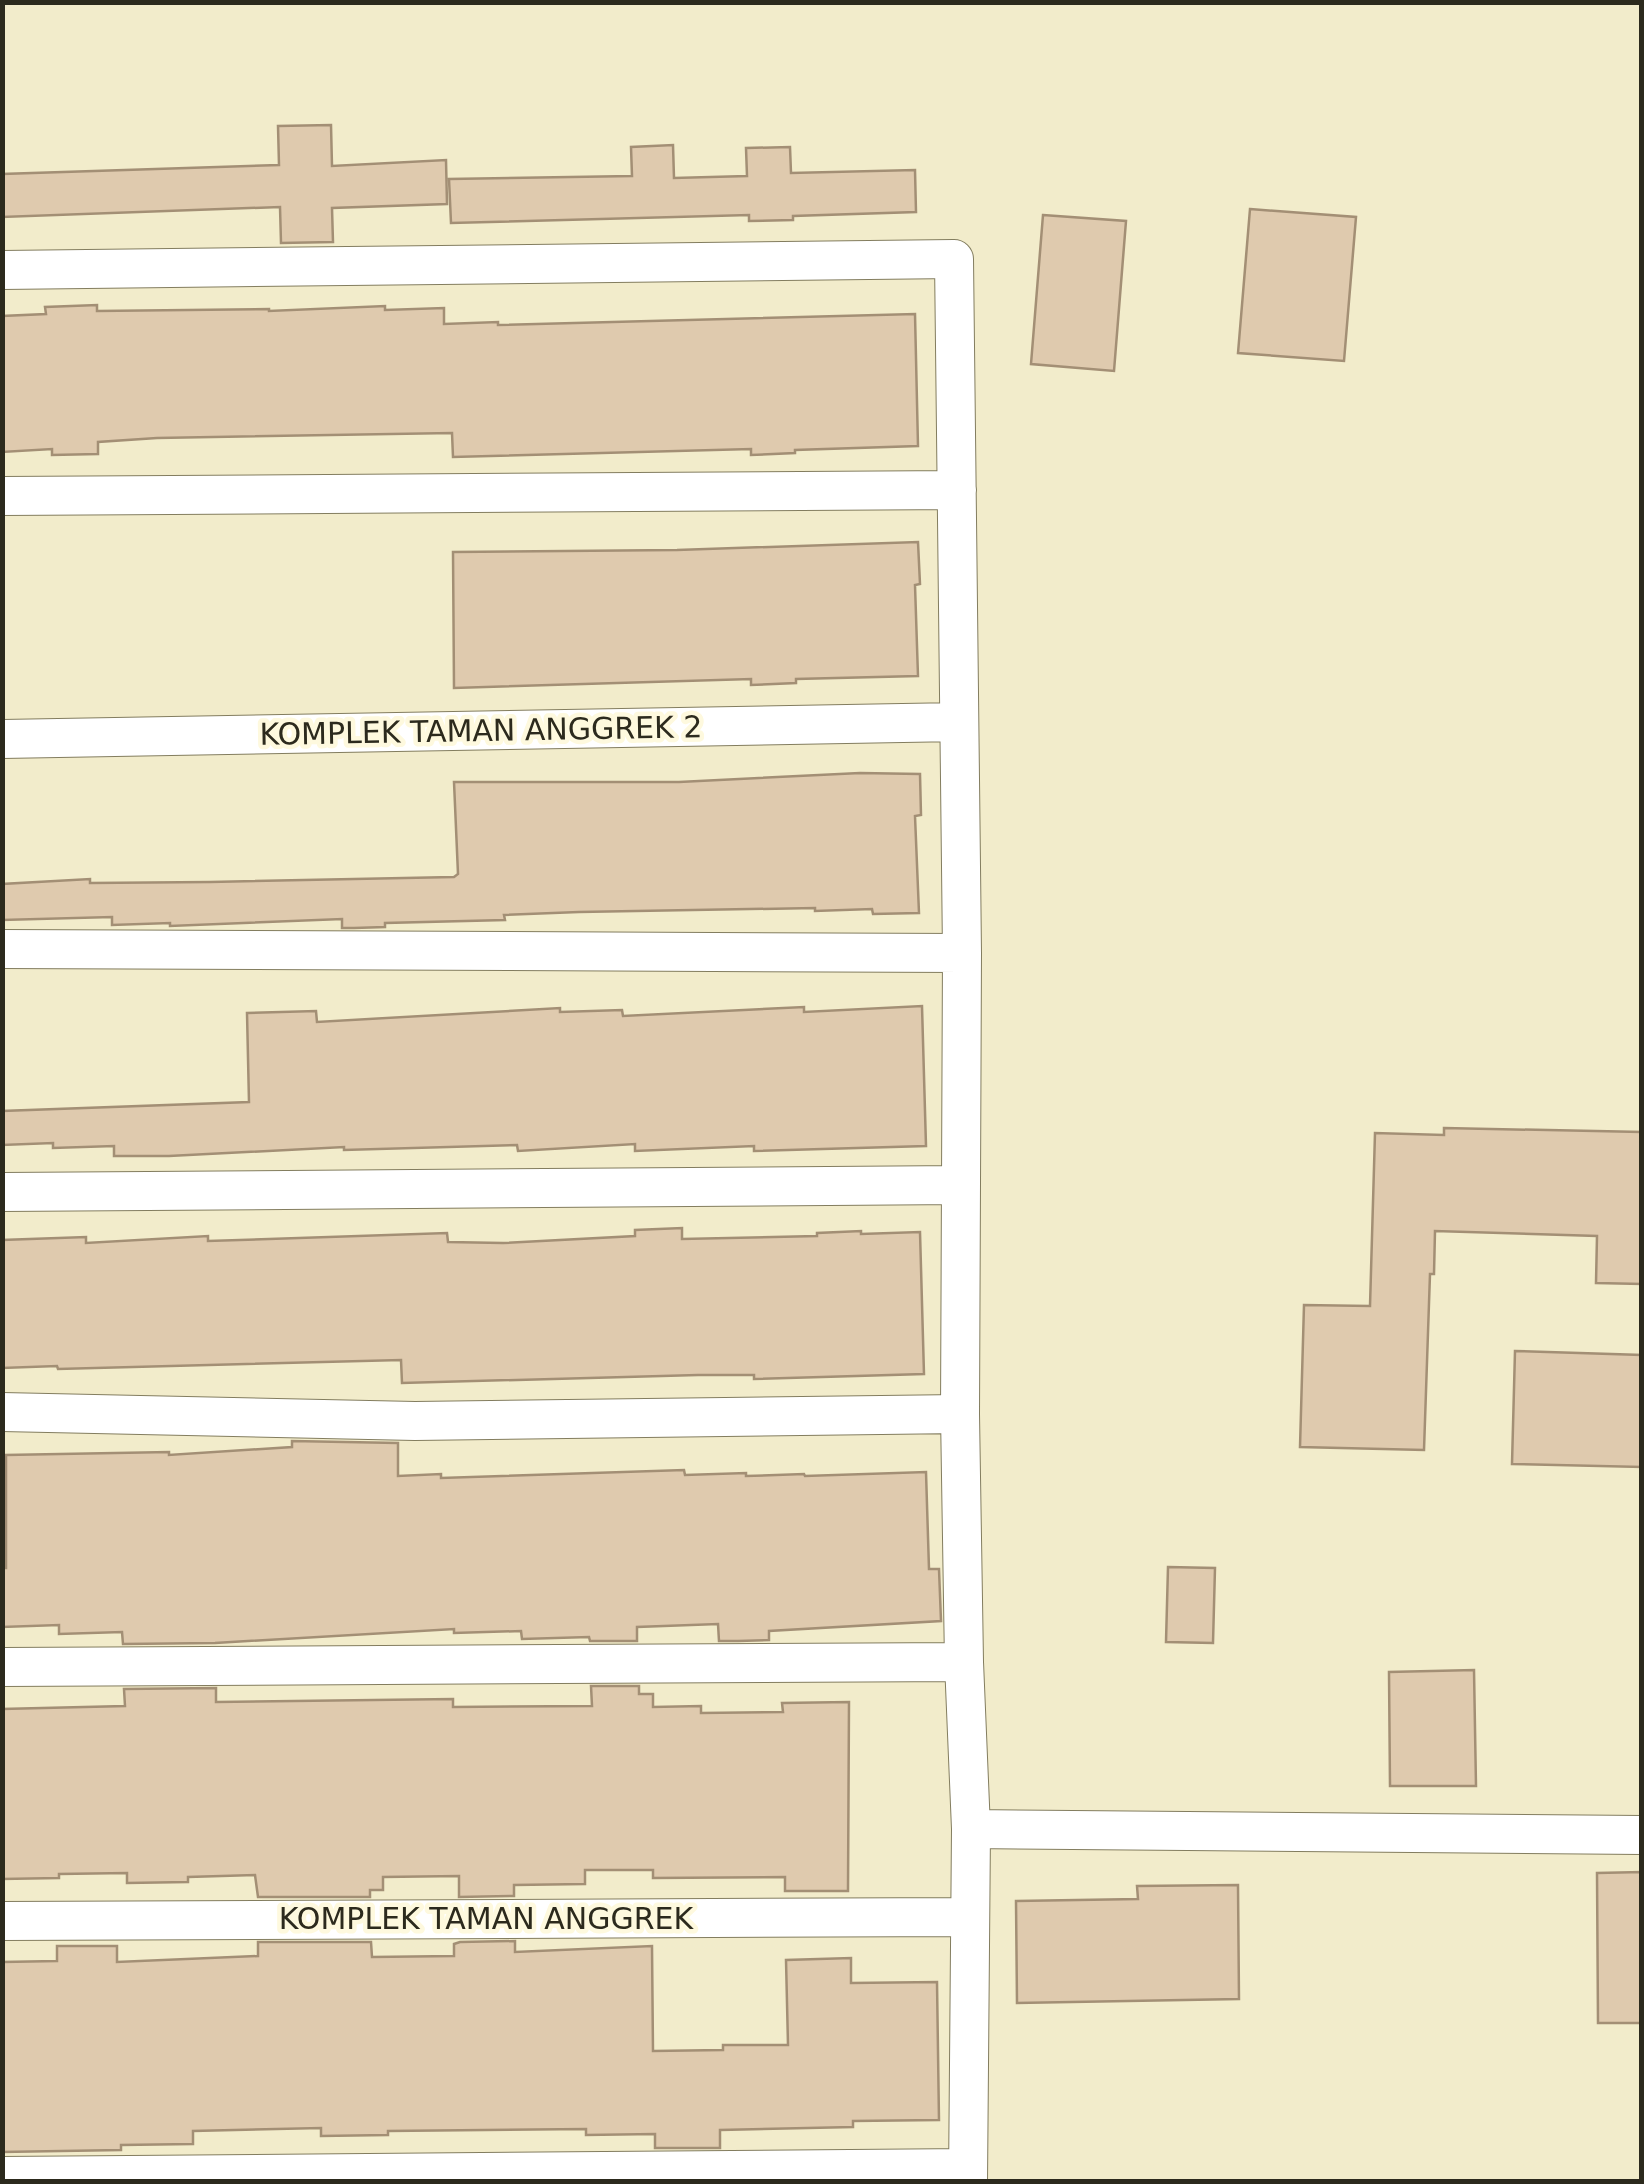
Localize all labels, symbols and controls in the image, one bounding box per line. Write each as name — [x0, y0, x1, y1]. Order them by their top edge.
street label: KOMPLEK TAMAN ANGGREK 2 — [259, 709, 703, 752]
street label: KOMPLEK TAMAN ANGGREK — [279, 1901, 694, 1936]

